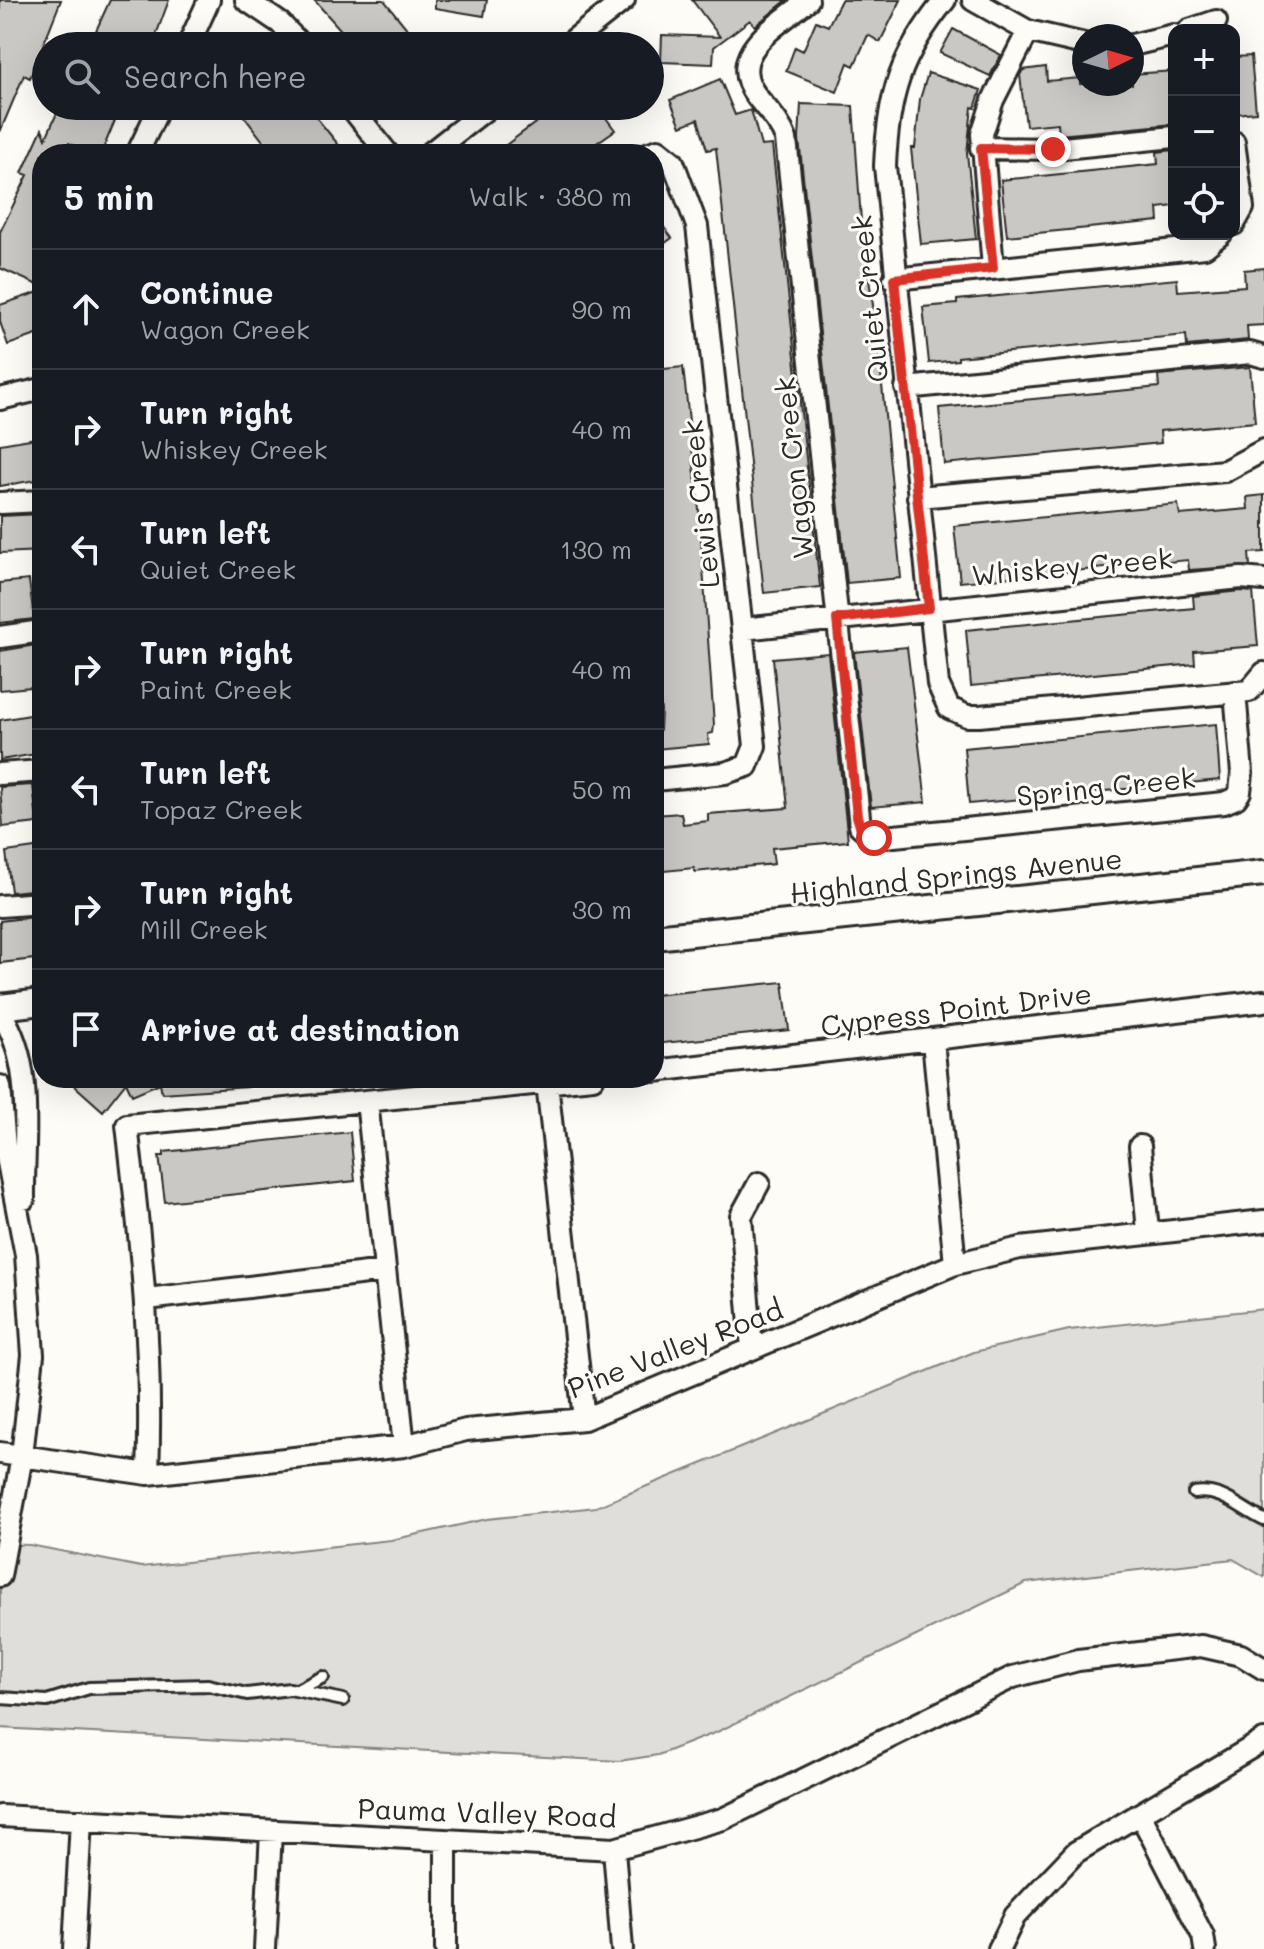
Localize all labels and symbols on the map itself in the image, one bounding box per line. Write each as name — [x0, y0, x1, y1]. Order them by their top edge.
north arrow — [1072, 24, 1144, 96]
route end — [1035, 131, 1071, 167]
street label: Quiet Creek — [842, 214, 896, 384]
street label: Wagon Creek — [766, 375, 820, 561]
street label: Lewis Creek — [673, 418, 727, 590]
street label: Whiskey Creek — [970, 539, 1174, 593]
street label: Spring Creek — [1015, 759, 1197, 813]
route start — [856, 820, 892, 856]
street label: Highland Springs Avenue — [788, 840, 1124, 910]
street label: Cypress Point Drive — [819, 975, 1093, 1043]
street label: Pine Valley Road — [562, 1290, 788, 1406]
street label: Pauma Valley Road — [357, 1789, 617, 1835]

